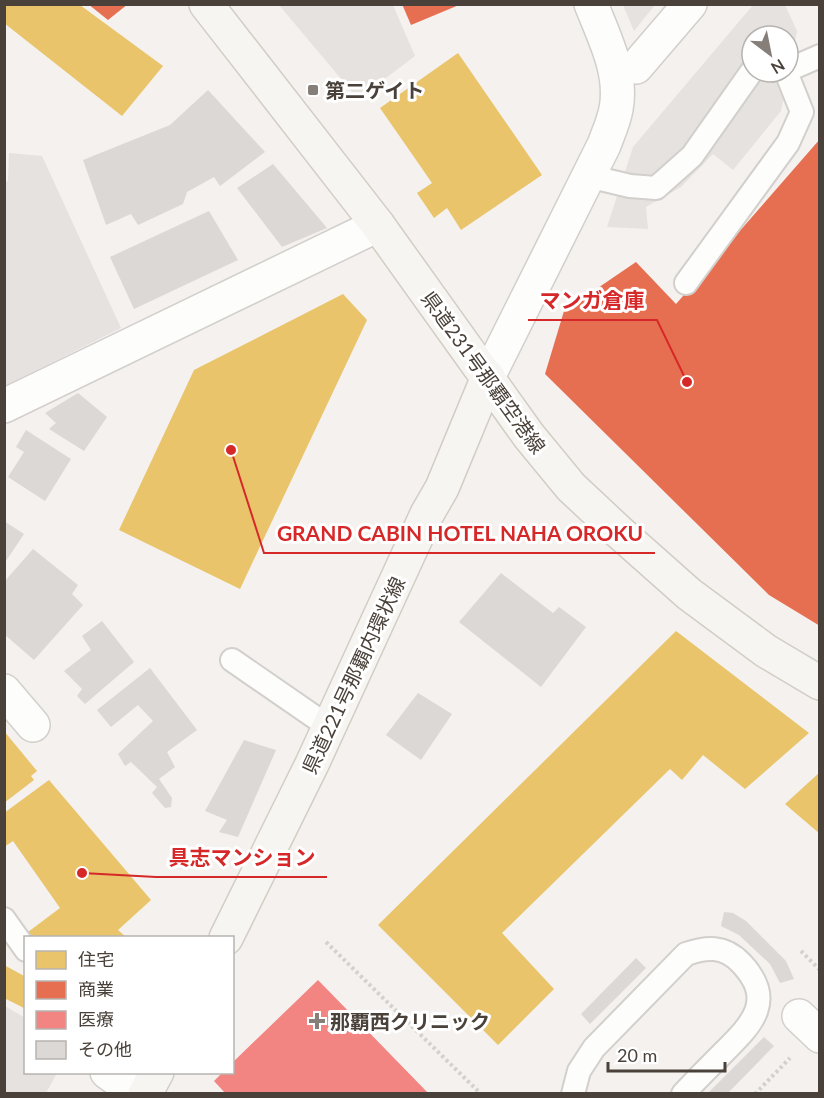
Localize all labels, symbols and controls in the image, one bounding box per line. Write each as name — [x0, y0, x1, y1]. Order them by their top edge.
north arrow — [740, 24, 800, 84]
text: N — [768, 56, 788, 78]
place label: 第二ゲイト — [325, 78, 425, 102]
marker: 第二ゲイト — [306, 83, 320, 97]
callout: マンガ倉庫 — [528, 281, 657, 320]
street label: 県道231号那覇空港線 — [417, 286, 551, 458]
text: マンガ倉庫 — [540, 287, 645, 312]
callout: GRAND CABIN HOTEL NAHA OROKU — [264, 514, 655, 553]
text: GRAND CABIN HOTEL NAHA OROKU — [277, 520, 643, 545]
street label: 県道221号那覇内環状線 — [297, 573, 409, 777]
callout: 具志マンション — [156, 838, 327, 877]
text: 具志マンション — [169, 844, 316, 869]
legend — [24, 936, 234, 1074]
text: 住宅 — [78, 948, 114, 970]
text: 商業 — [78, 978, 114, 1000]
text: 医療 — [78, 1008, 114, 1030]
place label: 那覇西クリニック — [330, 1009, 490, 1033]
marker: 那覇西クリニック — [308, 1012, 326, 1030]
scale bar — [608, 1035, 725, 1073]
text: その他 — [78, 1038, 132, 1060]
text: 20 m — [617, 1044, 657, 1066]

